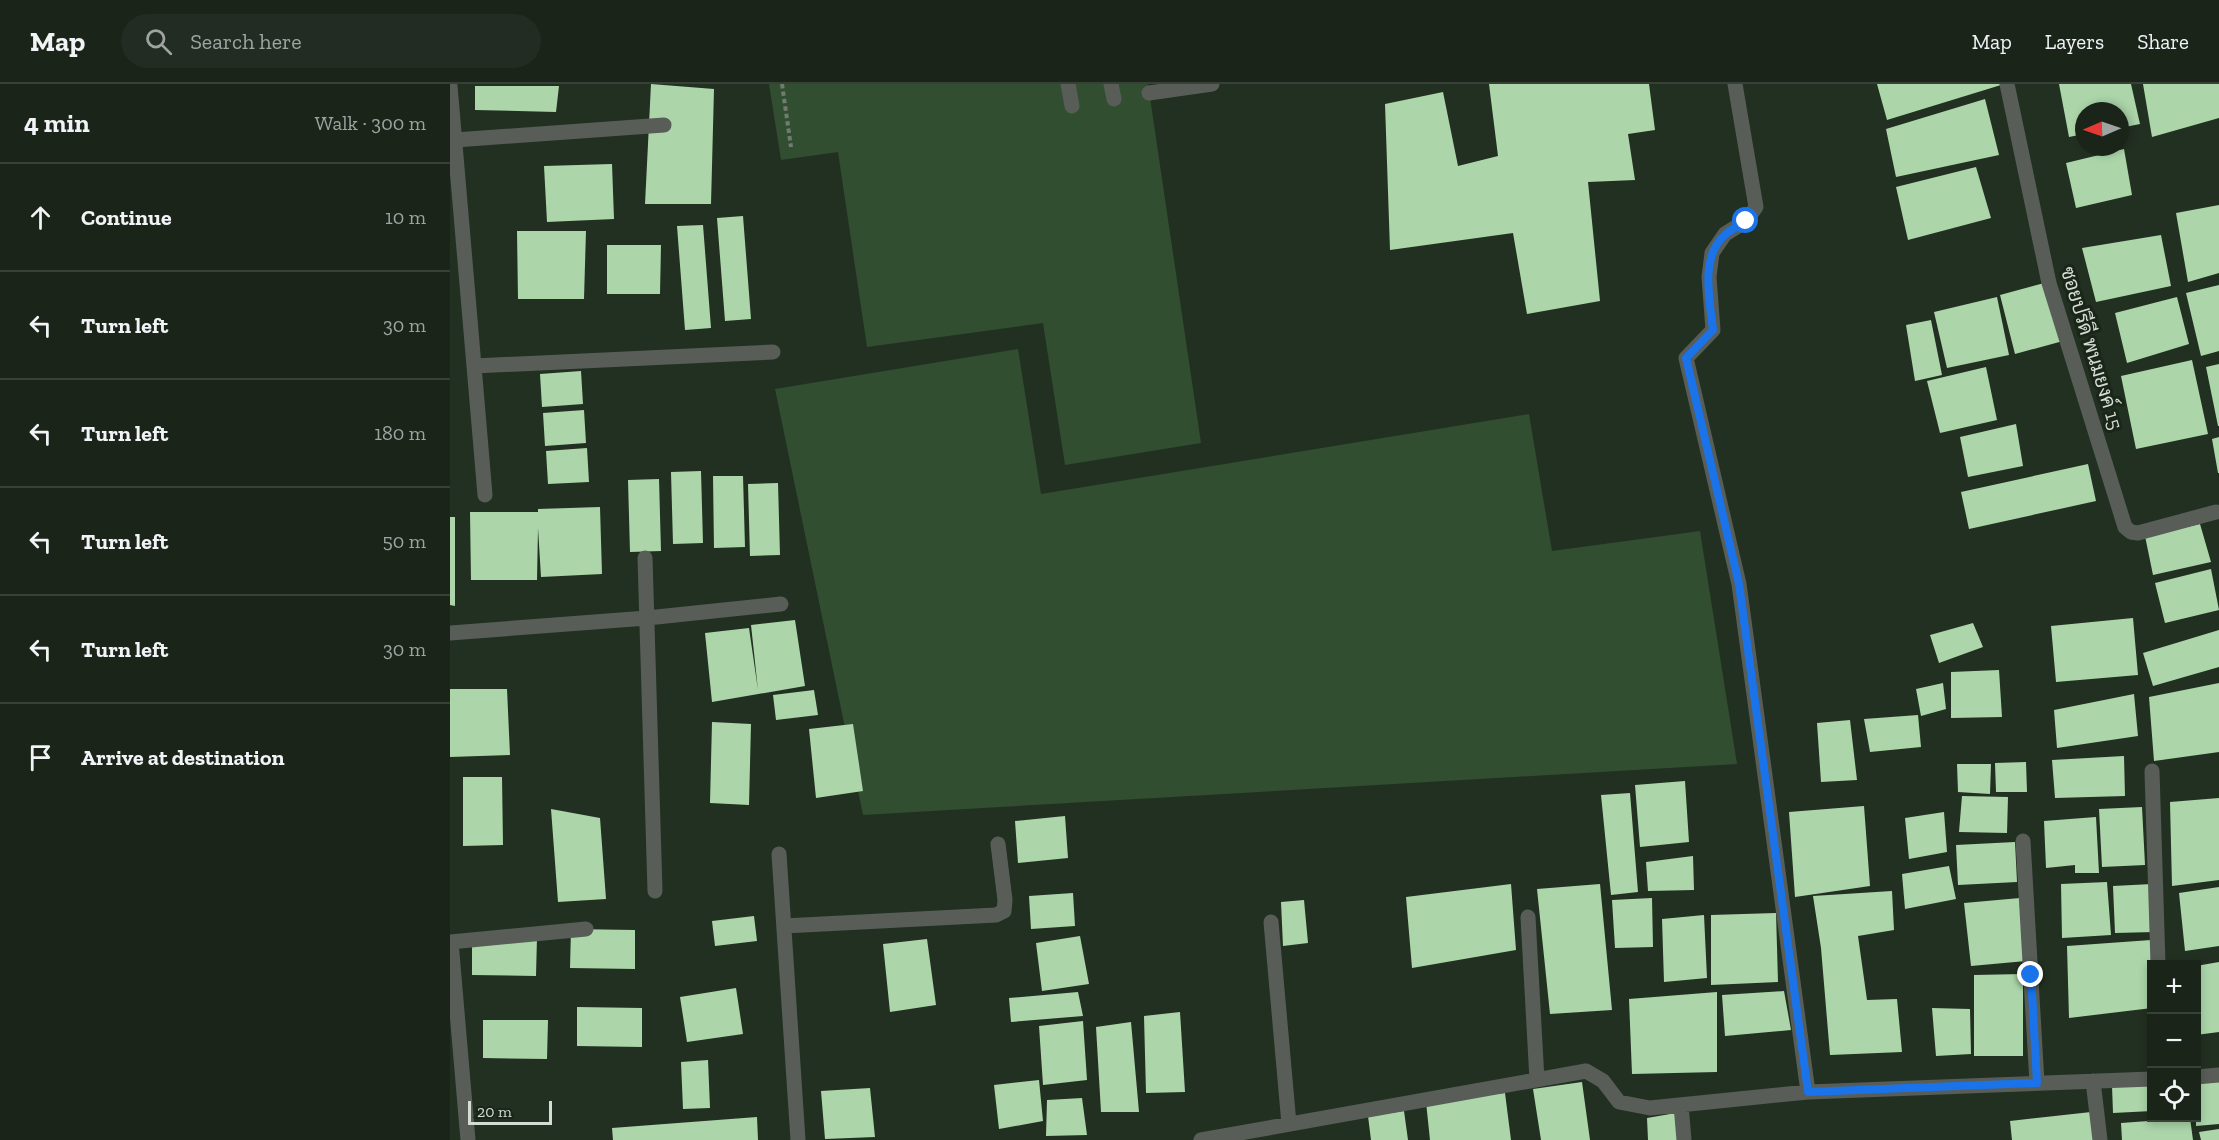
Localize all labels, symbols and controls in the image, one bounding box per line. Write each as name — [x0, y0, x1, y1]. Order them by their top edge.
search box — [121, 14, 541, 68]
text: Map — [30, 25, 85, 58]
icon: search — [142, 25, 175, 58]
text: Search here — [190, 28, 302, 55]
text: Map — [1972, 29, 2012, 54]
text: Layers — [2045, 29, 2104, 54]
text: Share — [2137, 29, 2189, 54]
north arrow — [2075, 102, 2129, 156]
text: 4 min — [24, 107, 90, 139]
text: Walk · 300 m — [315, 111, 426, 135]
icon: ahead — [24, 201, 57, 234]
text: Continue — [81, 204, 172, 231]
text: 10 m — [385, 205, 426, 229]
route start — [1732, 207, 1758, 233]
street label: ซอยปรีดี พนมยงค์ 15 — [2056, 263, 2130, 432]
icon: left — [24, 309, 57, 342]
text: Turn left — [81, 312, 168, 339]
text: 30 m — [383, 313, 426, 337]
icon: left — [24, 417, 57, 450]
text: Turn left — [81, 420, 168, 447]
text: 180 m — [374, 421, 426, 445]
icon: left — [24, 525, 57, 558]
text: Turn left — [81, 528, 168, 555]
text: 50 m — [382, 529, 426, 553]
icon: left — [24, 633, 57, 666]
text: Turn left — [81, 636, 168, 663]
text: 30 m — [383, 637, 426, 661]
icon: arrive — [24, 741, 57, 774]
text: Arrive at destination — [81, 744, 284, 771]
map controls — [2147, 960, 2201, 1122]
button: + — [2147, 960, 2201, 1014]
route end — [2017, 961, 2043, 987]
button: − — [2147, 1014, 2201, 1068]
button: locate — [2147, 1068, 2201, 1122]
scale bar — [468, 1098, 552, 1126]
text: 20 m — [477, 1102, 512, 1121]

